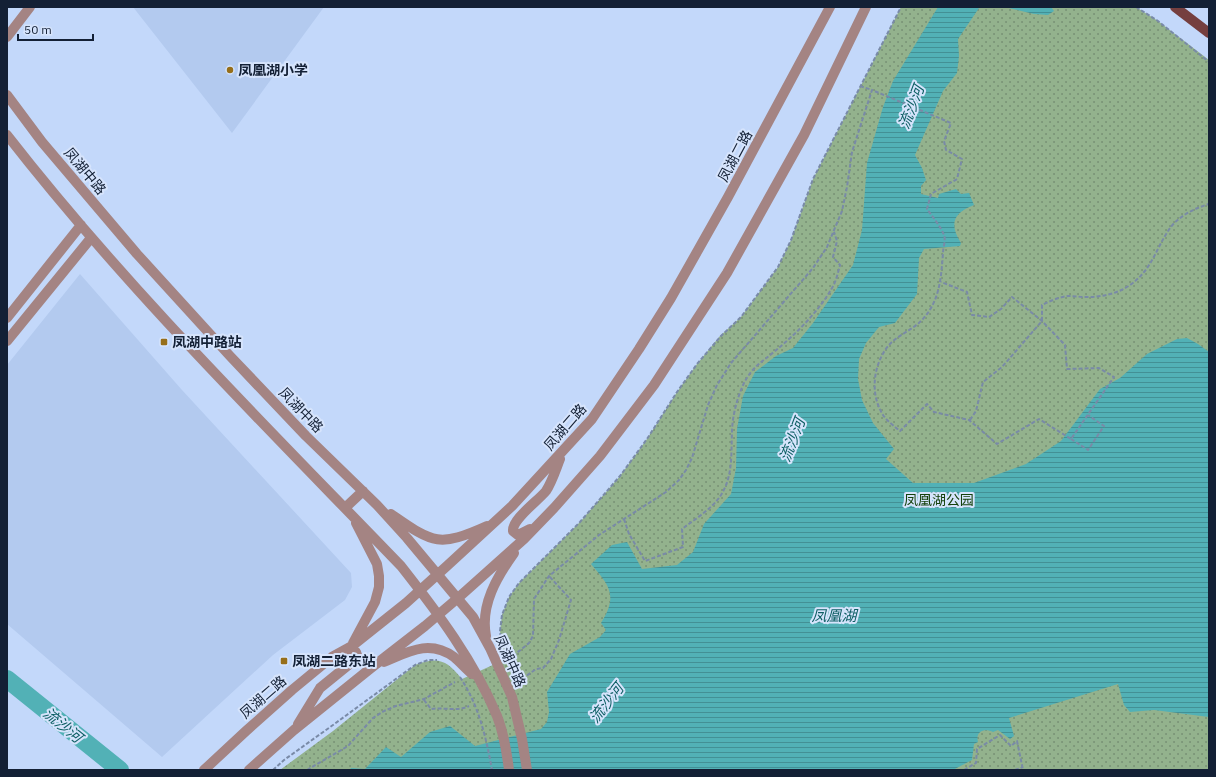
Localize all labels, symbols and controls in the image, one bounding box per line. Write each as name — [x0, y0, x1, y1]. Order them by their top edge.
scale bar — [18, 16, 93, 42]
text: 50 m — [24, 22, 52, 37]
place label: 凤凰湖小学 — [238, 61, 308, 79]
marker: 凤凰湖小学 — [225, 65, 235, 75]
water label: 流沙河 — [894, 80, 929, 131]
street label: 凤湖二路 — [714, 127, 756, 185]
street label: 凤湖中路 — [60, 144, 110, 198]
place label: 凤湖中路站 — [172, 333, 242, 351]
marker: 凤湖中路站 — [159, 337, 169, 347]
street label: 凤湖中路 — [275, 384, 327, 436]
street label: 凤湖二路 — [540, 400, 590, 454]
water label: 流沙河 — [775, 413, 810, 464]
park label: 凤凰湖公园 — [904, 491, 974, 509]
water label: 凤凰湖 — [811, 606, 858, 625]
street label: 凤湖中路 — [490, 632, 530, 690]
place label: 凤湖二路东站 — [292, 652, 376, 670]
marker: 凤湖二路东站 — [279, 656, 289, 666]
street label: 凤湖二路 — [236, 672, 290, 722]
water label: 流沙河 — [585, 677, 629, 727]
water label: 流沙河 — [40, 703, 89, 748]

